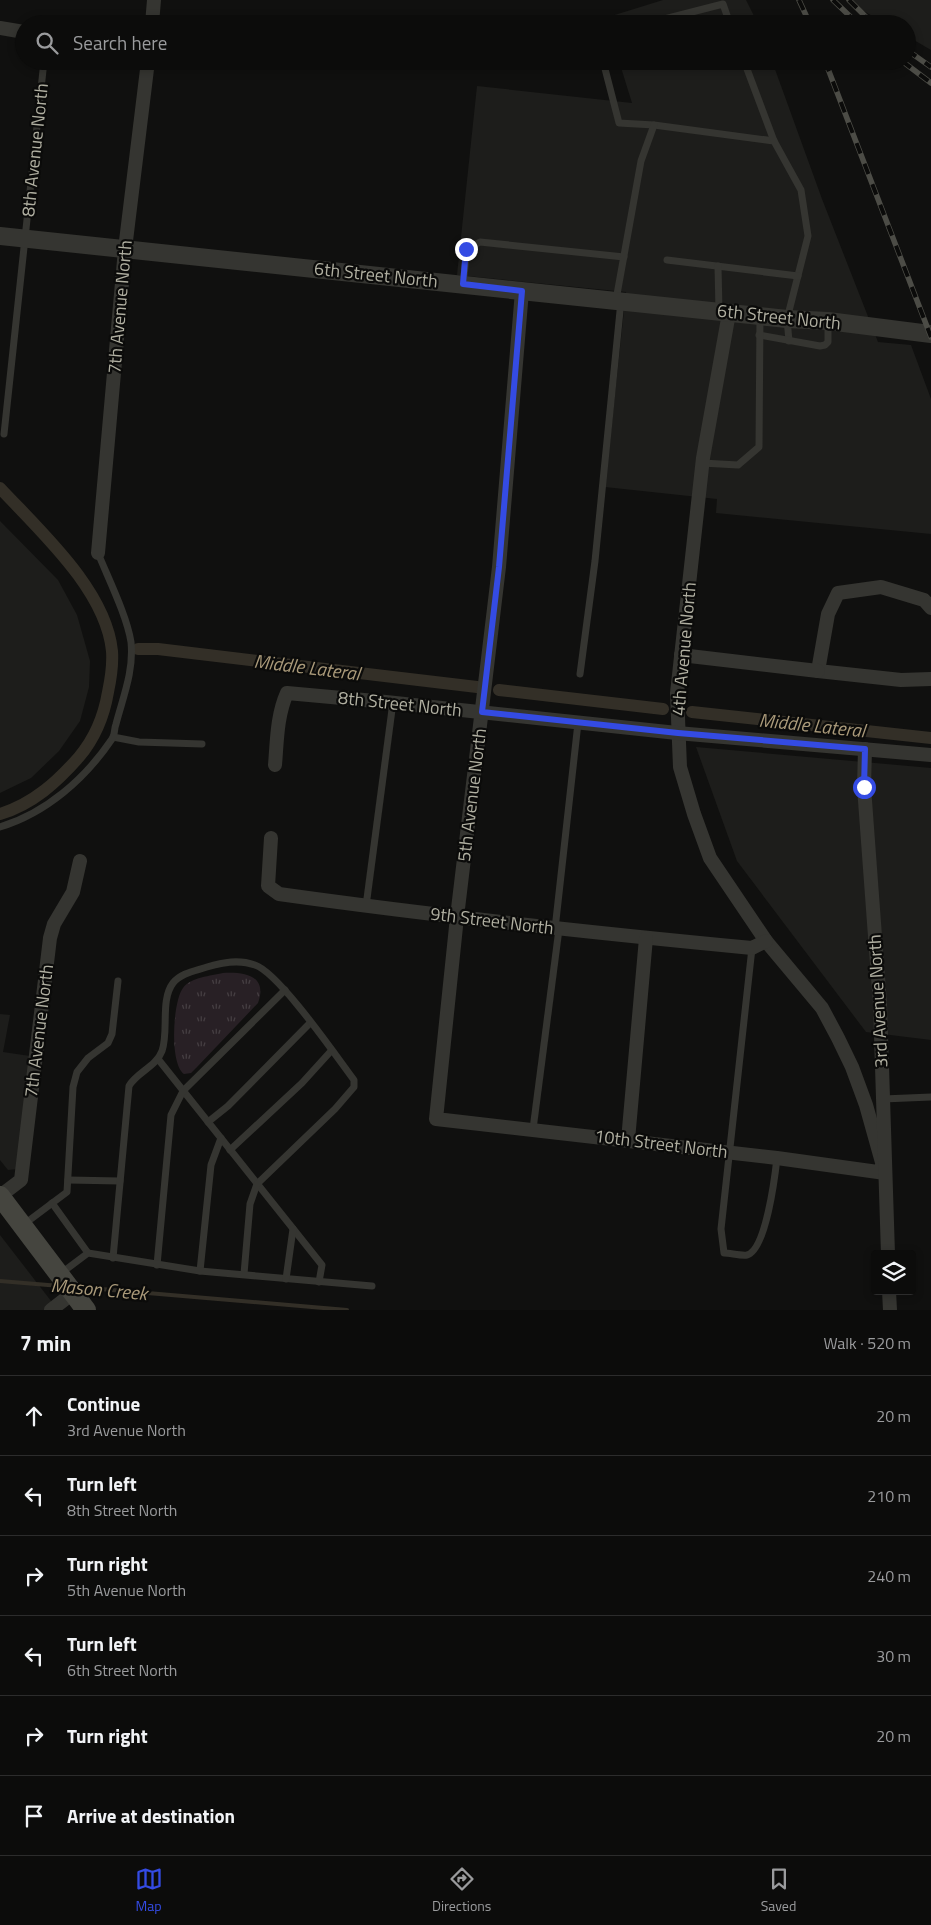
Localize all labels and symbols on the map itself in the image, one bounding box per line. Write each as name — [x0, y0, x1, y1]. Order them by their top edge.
street label: 8th Avenue North — [14, 82, 55, 218]
route end — [455, 238, 478, 261]
street label: 7th Avenue North — [100, 239, 139, 375]
street label: 6th Street North — [313, 255, 439, 294]
street label: 6th Street North — [716, 297, 842, 336]
street label: 4th Avenue North — [664, 581, 703, 717]
water label: Middle Lateral — [252, 646, 364, 688]
street label: 8th Street North — [337, 684, 463, 723]
water label: Middle Lateral — [758, 705, 868, 745]
street label: 5th Avenue North — [450, 727, 493, 863]
route start — [853, 776, 876, 799]
street label: 9th Street North — [429, 900, 555, 941]
street label: 3rd Avenue North — [861, 934, 894, 1068]
street label: 7th Avenue North — [17, 963, 60, 1099]
street label: 10th Street North — [593, 1122, 729, 1165]
water label: Mason Creek — [50, 1270, 151, 1307]

